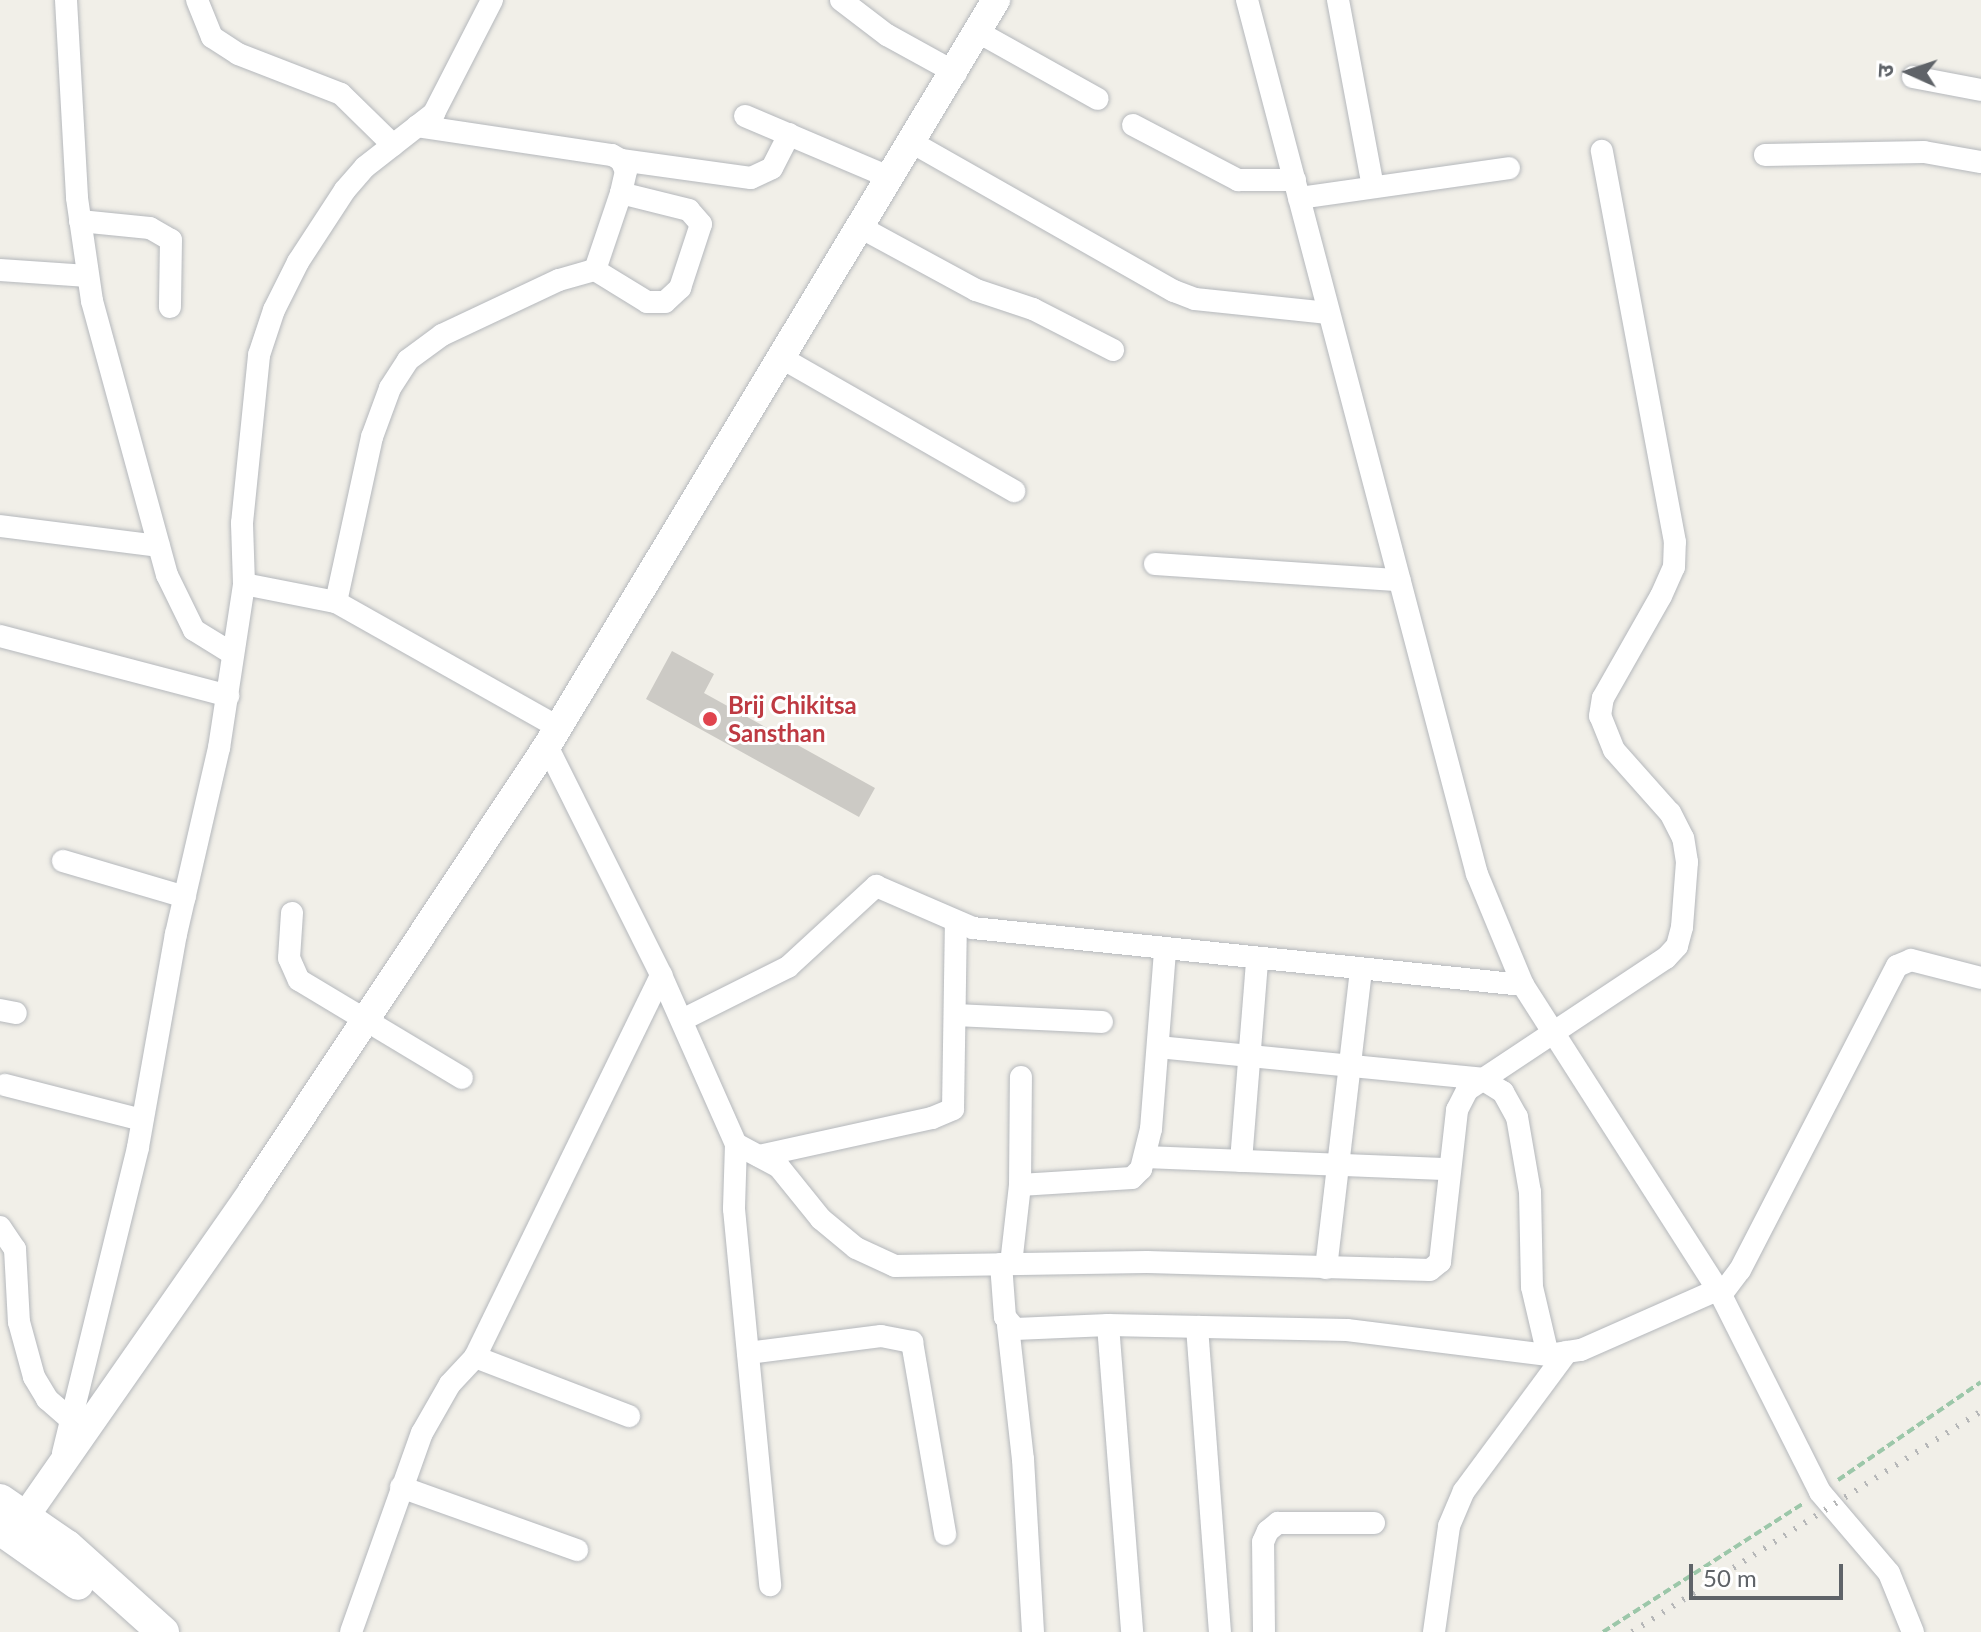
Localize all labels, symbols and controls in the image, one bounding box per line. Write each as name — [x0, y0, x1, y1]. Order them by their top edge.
north arrow — [1869, 32, 1949, 112]
text: उ — [1871, 64, 1898, 78]
place label: Brij Chikitsa Sansthan — [728, 691, 857, 747]
marker: Brij Chikitsa Sansthan — [699, 708, 721, 730]
scale bar — [1693, 1548, 1847, 1598]
text: 50 m — [1703, 1563, 1757, 1592]

